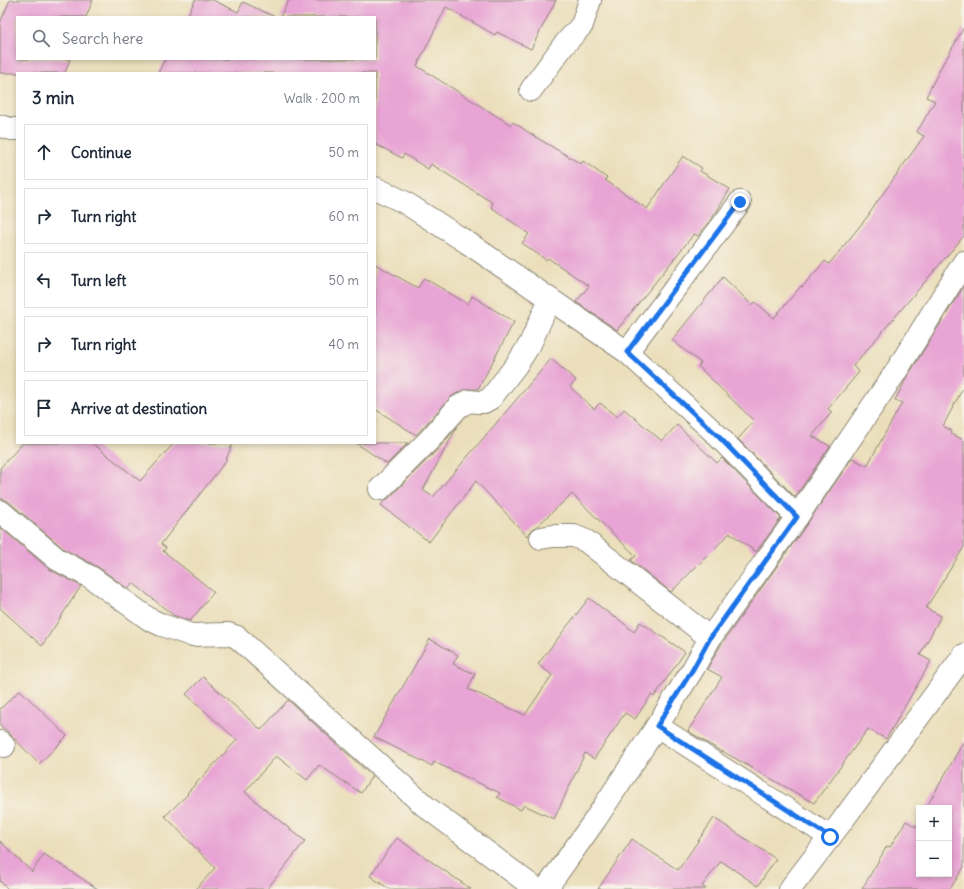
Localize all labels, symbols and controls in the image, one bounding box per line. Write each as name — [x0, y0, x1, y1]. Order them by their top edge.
search box — [16, 16, 376, 60]
icon: search — [30, 27, 52, 49]
text: Search here — [62, 29, 143, 48]
text: 3 min — [32, 87, 74, 109]
text: Walk · 200 m — [284, 90, 360, 107]
icon: ahead — [33, 141, 55, 163]
text: Continue — [71, 143, 132, 162]
text: 50 m — [328, 144, 359, 161]
route end — [731, 193, 749, 211]
icon: right — [33, 205, 55, 227]
text: Turn right — [71, 207, 136, 226]
text: 60 m — [328, 208, 359, 225]
icon: left — [33, 269, 55, 291]
text: Turn left — [71, 271, 126, 290]
text: 50 m — [328, 272, 359, 289]
icon: right — [33, 333, 55, 355]
text: Turn right — [71, 335, 136, 354]
text: 40 m — [328, 336, 359, 353]
icon: arrive — [33, 397, 55, 419]
text: Arrive at destination — [71, 399, 207, 418]
map controls — [916, 805, 952, 877]
button: + — [916, 805, 952, 841]
route start — [821, 828, 839, 846]
button: − — [916, 841, 952, 877]

